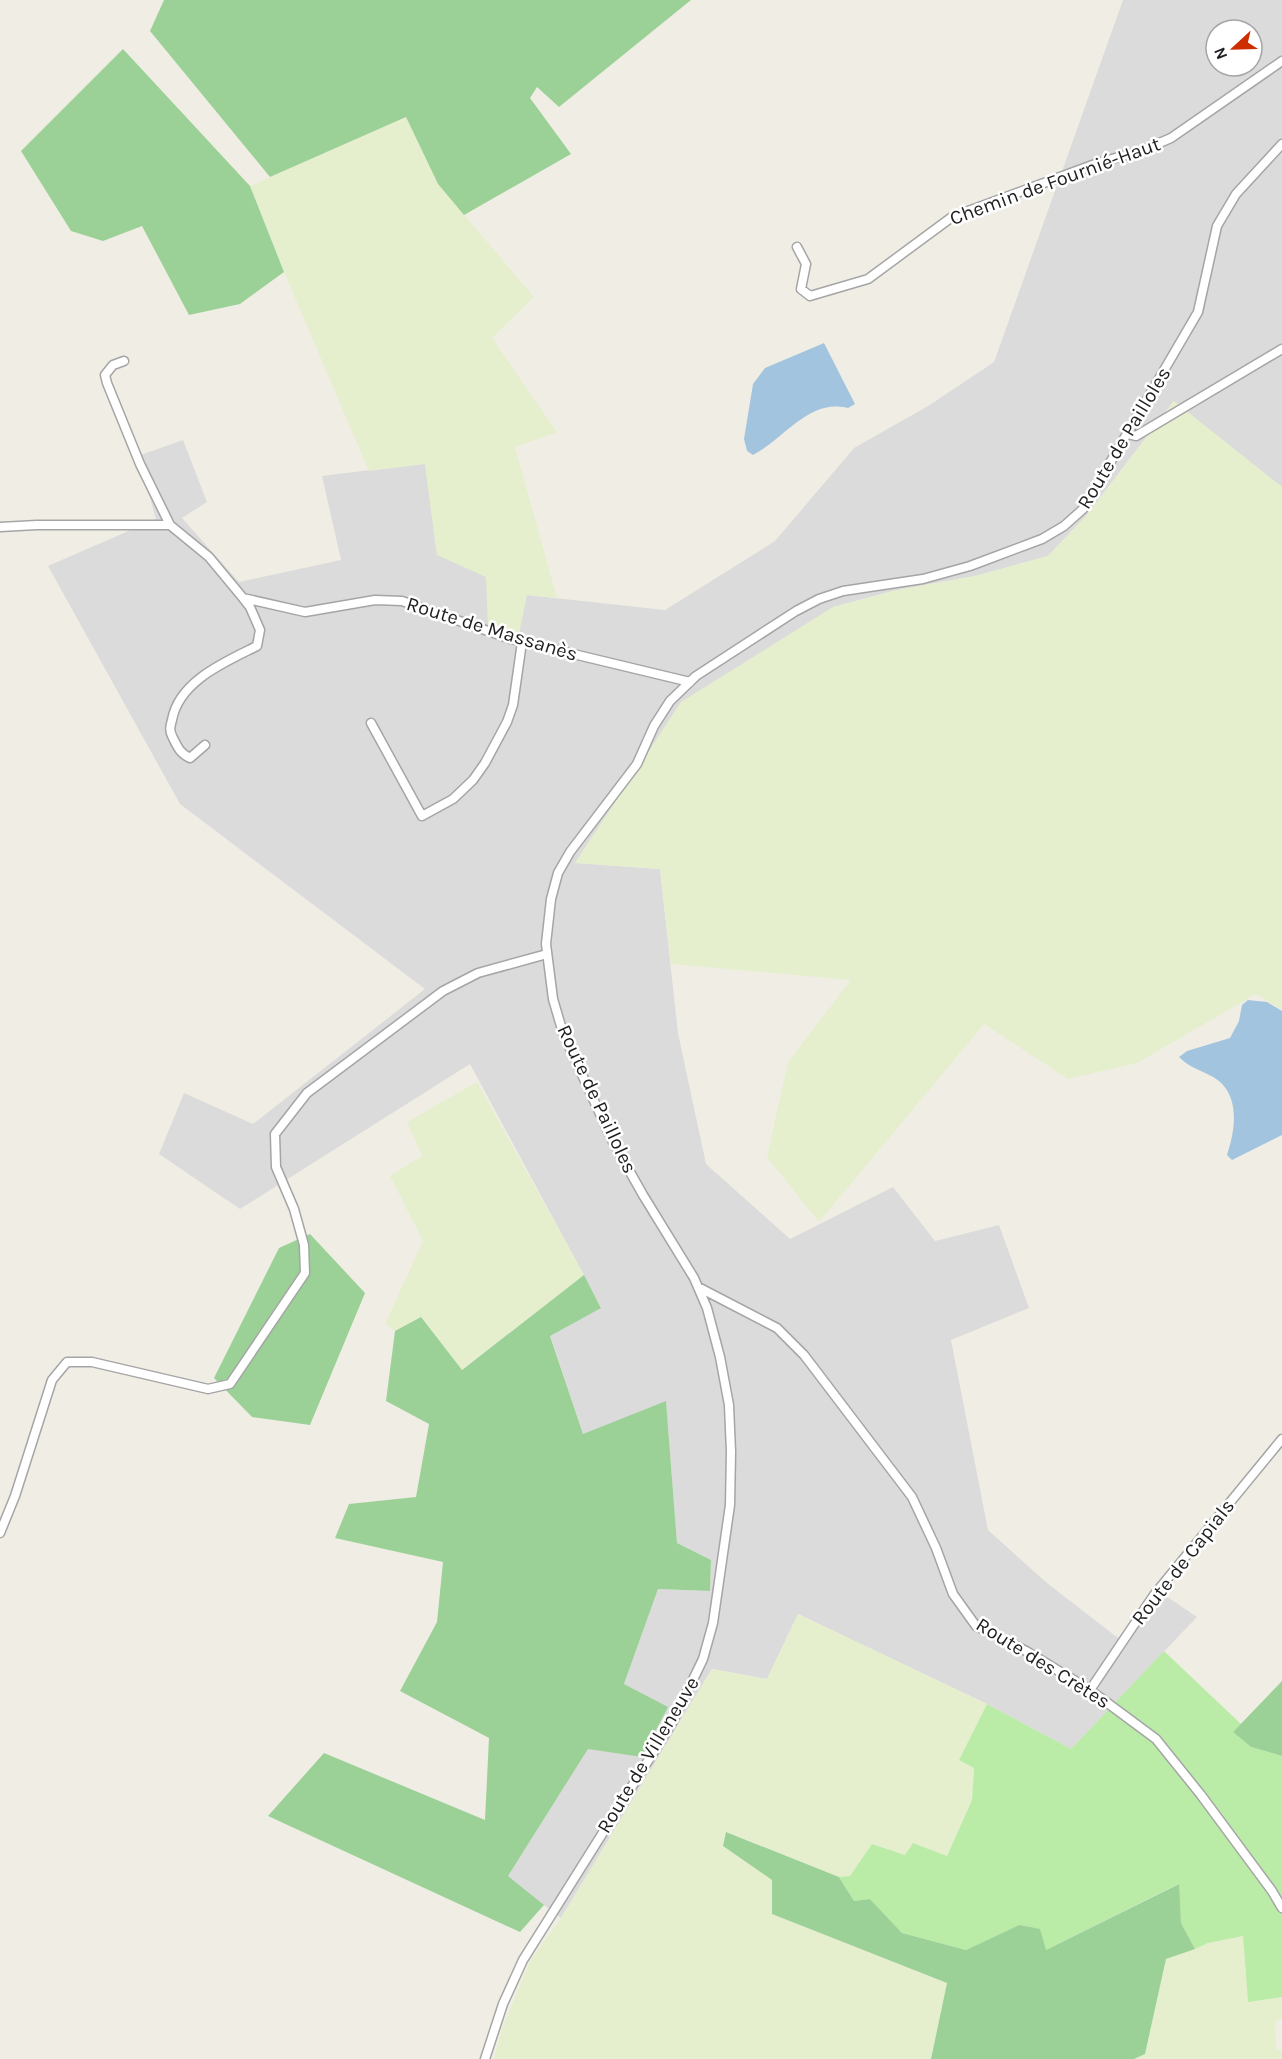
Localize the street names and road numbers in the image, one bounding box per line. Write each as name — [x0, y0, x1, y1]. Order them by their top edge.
street label: Chemin de Fournié-Haut — [947, 132, 1164, 230]
street label: Route de Pailloles — [1073, 363, 1175, 513]
street label: Route de Massanès — [404, 592, 580, 666]
street label: Route de Pailloles — [553, 1021, 641, 1177]
street label: Route de Capials — [1127, 1495, 1239, 1629]
street label: Route des Crètes — [972, 1613, 1114, 1713]
street label: Route de Villeneuve — [592, 1673, 704, 1837]

